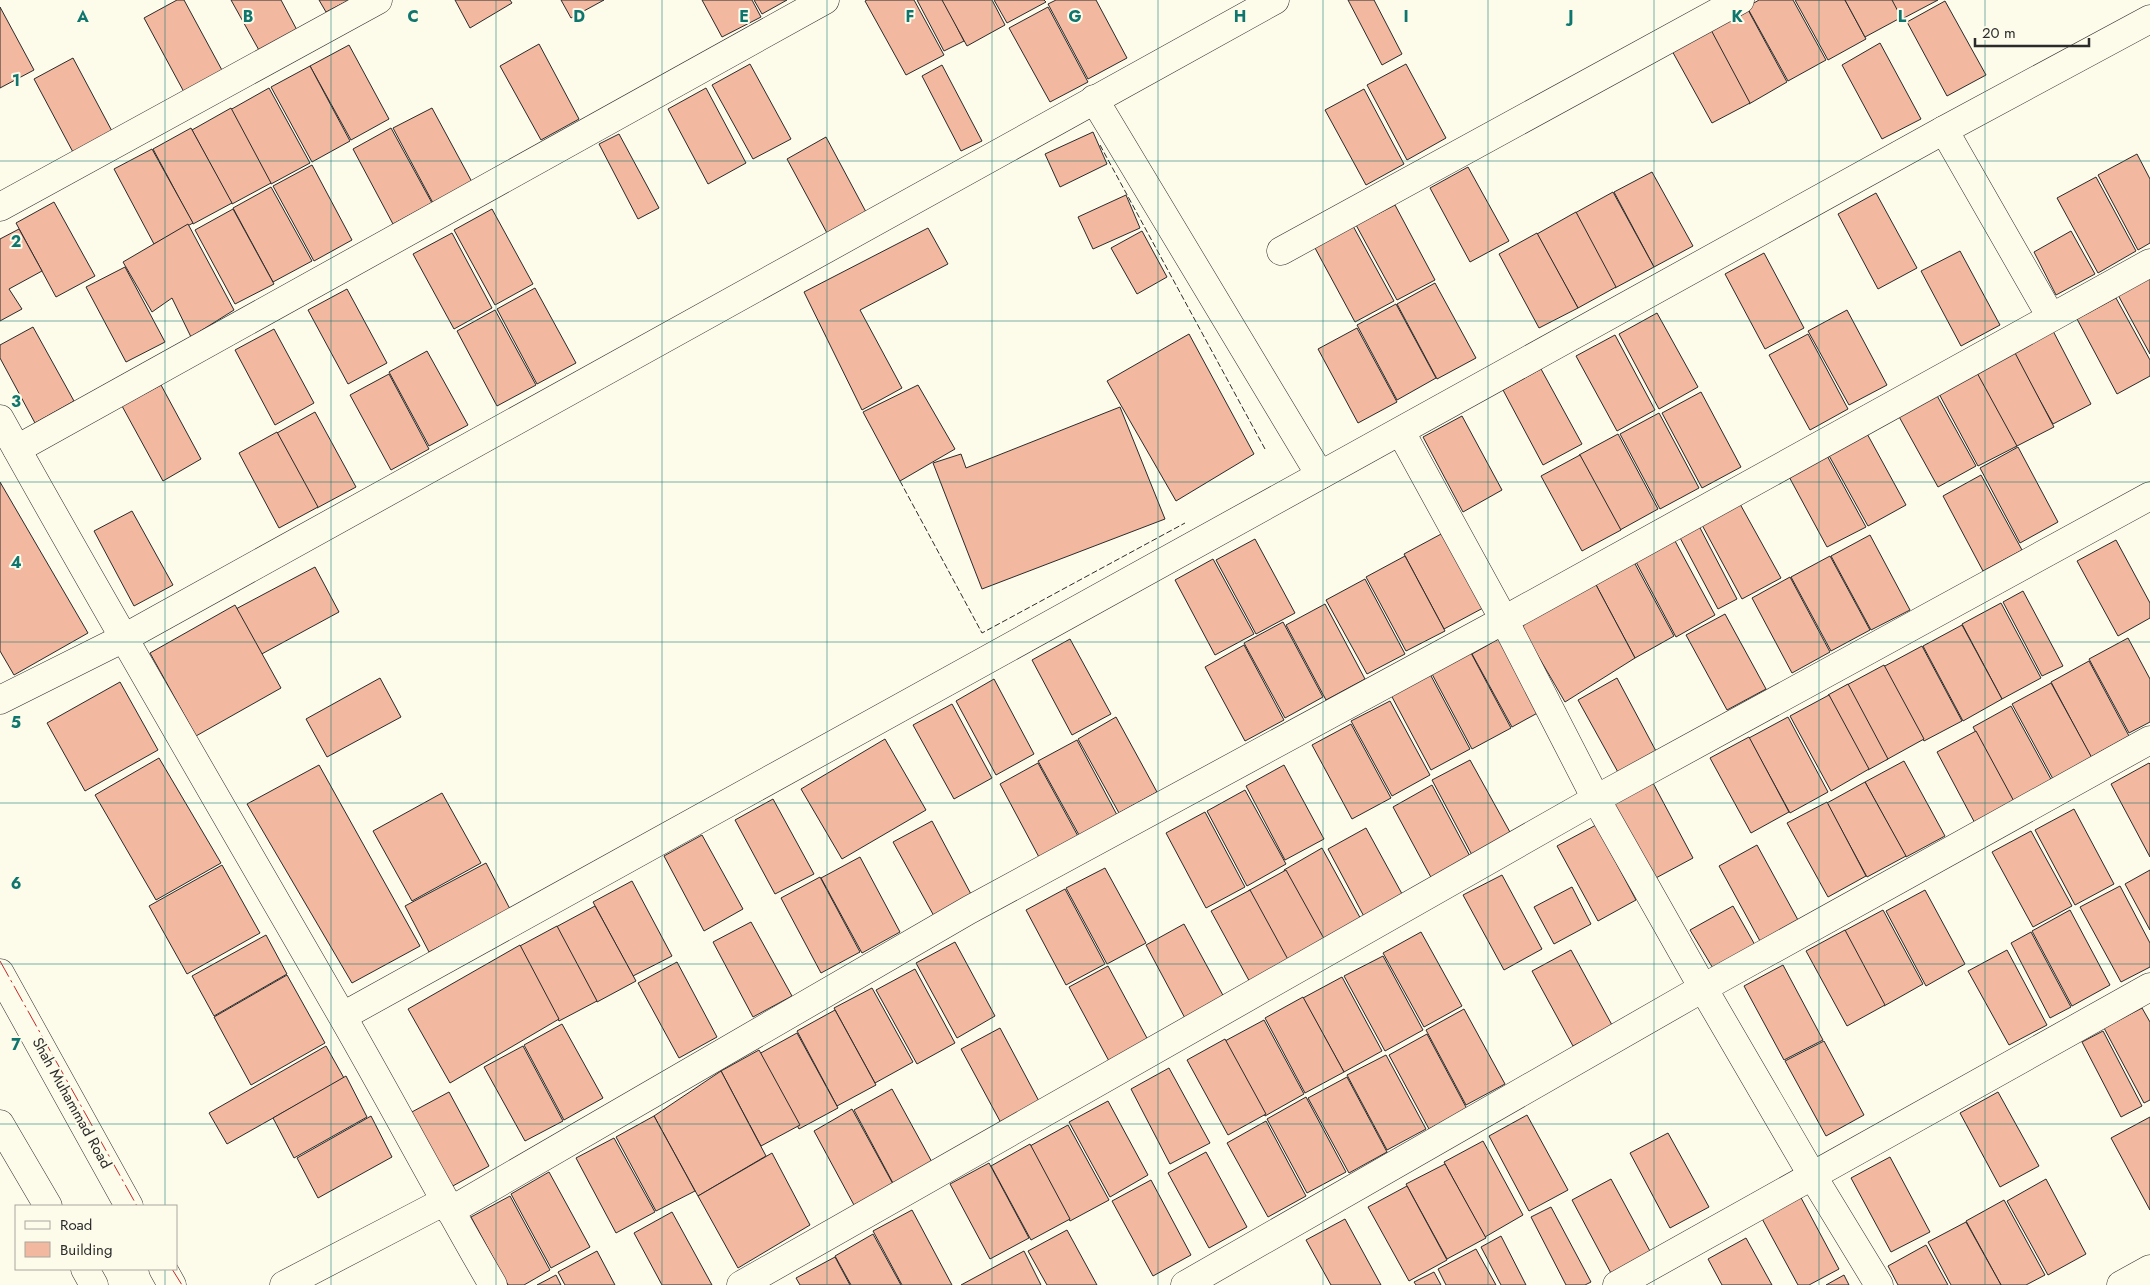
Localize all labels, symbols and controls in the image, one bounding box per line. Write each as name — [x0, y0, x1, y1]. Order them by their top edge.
text: A — [76, 5, 89, 28]
text: B — [243, 5, 253, 28]
text: C — [407, 5, 419, 28]
text: D — [573, 5, 585, 28]
text: E — [739, 5, 749, 28]
text: F — [906, 5, 914, 28]
text: G — [1068, 5, 1082, 28]
text: H — [1234, 5, 1246, 28]
text: I — [1403, 5, 1409, 28]
text: J — [1565, 5, 1574, 28]
text: K — [1731, 5, 1743, 28]
text: L — [1898, 5, 1907, 28]
scale bar — [1975, 15, 2089, 47]
text: 20 m — [1982, 22, 2016, 44]
text: 1 — [12, 69, 20, 92]
text: 2 — [11, 230, 21, 253]
text: 3 — [11, 390, 21, 413]
text: 4 — [10, 551, 22, 574]
text: 5 — [11, 711, 21, 734]
text: 6 — [11, 872, 21, 895]
text: 7 — [11, 1033, 21, 1056]
street label: Shah Muhammad Road — [27, 1033, 117, 1173]
legend — [15, 1205, 178, 1270]
text: Road — [60, 1214, 92, 1236]
text: Building — [60, 1239, 112, 1261]

